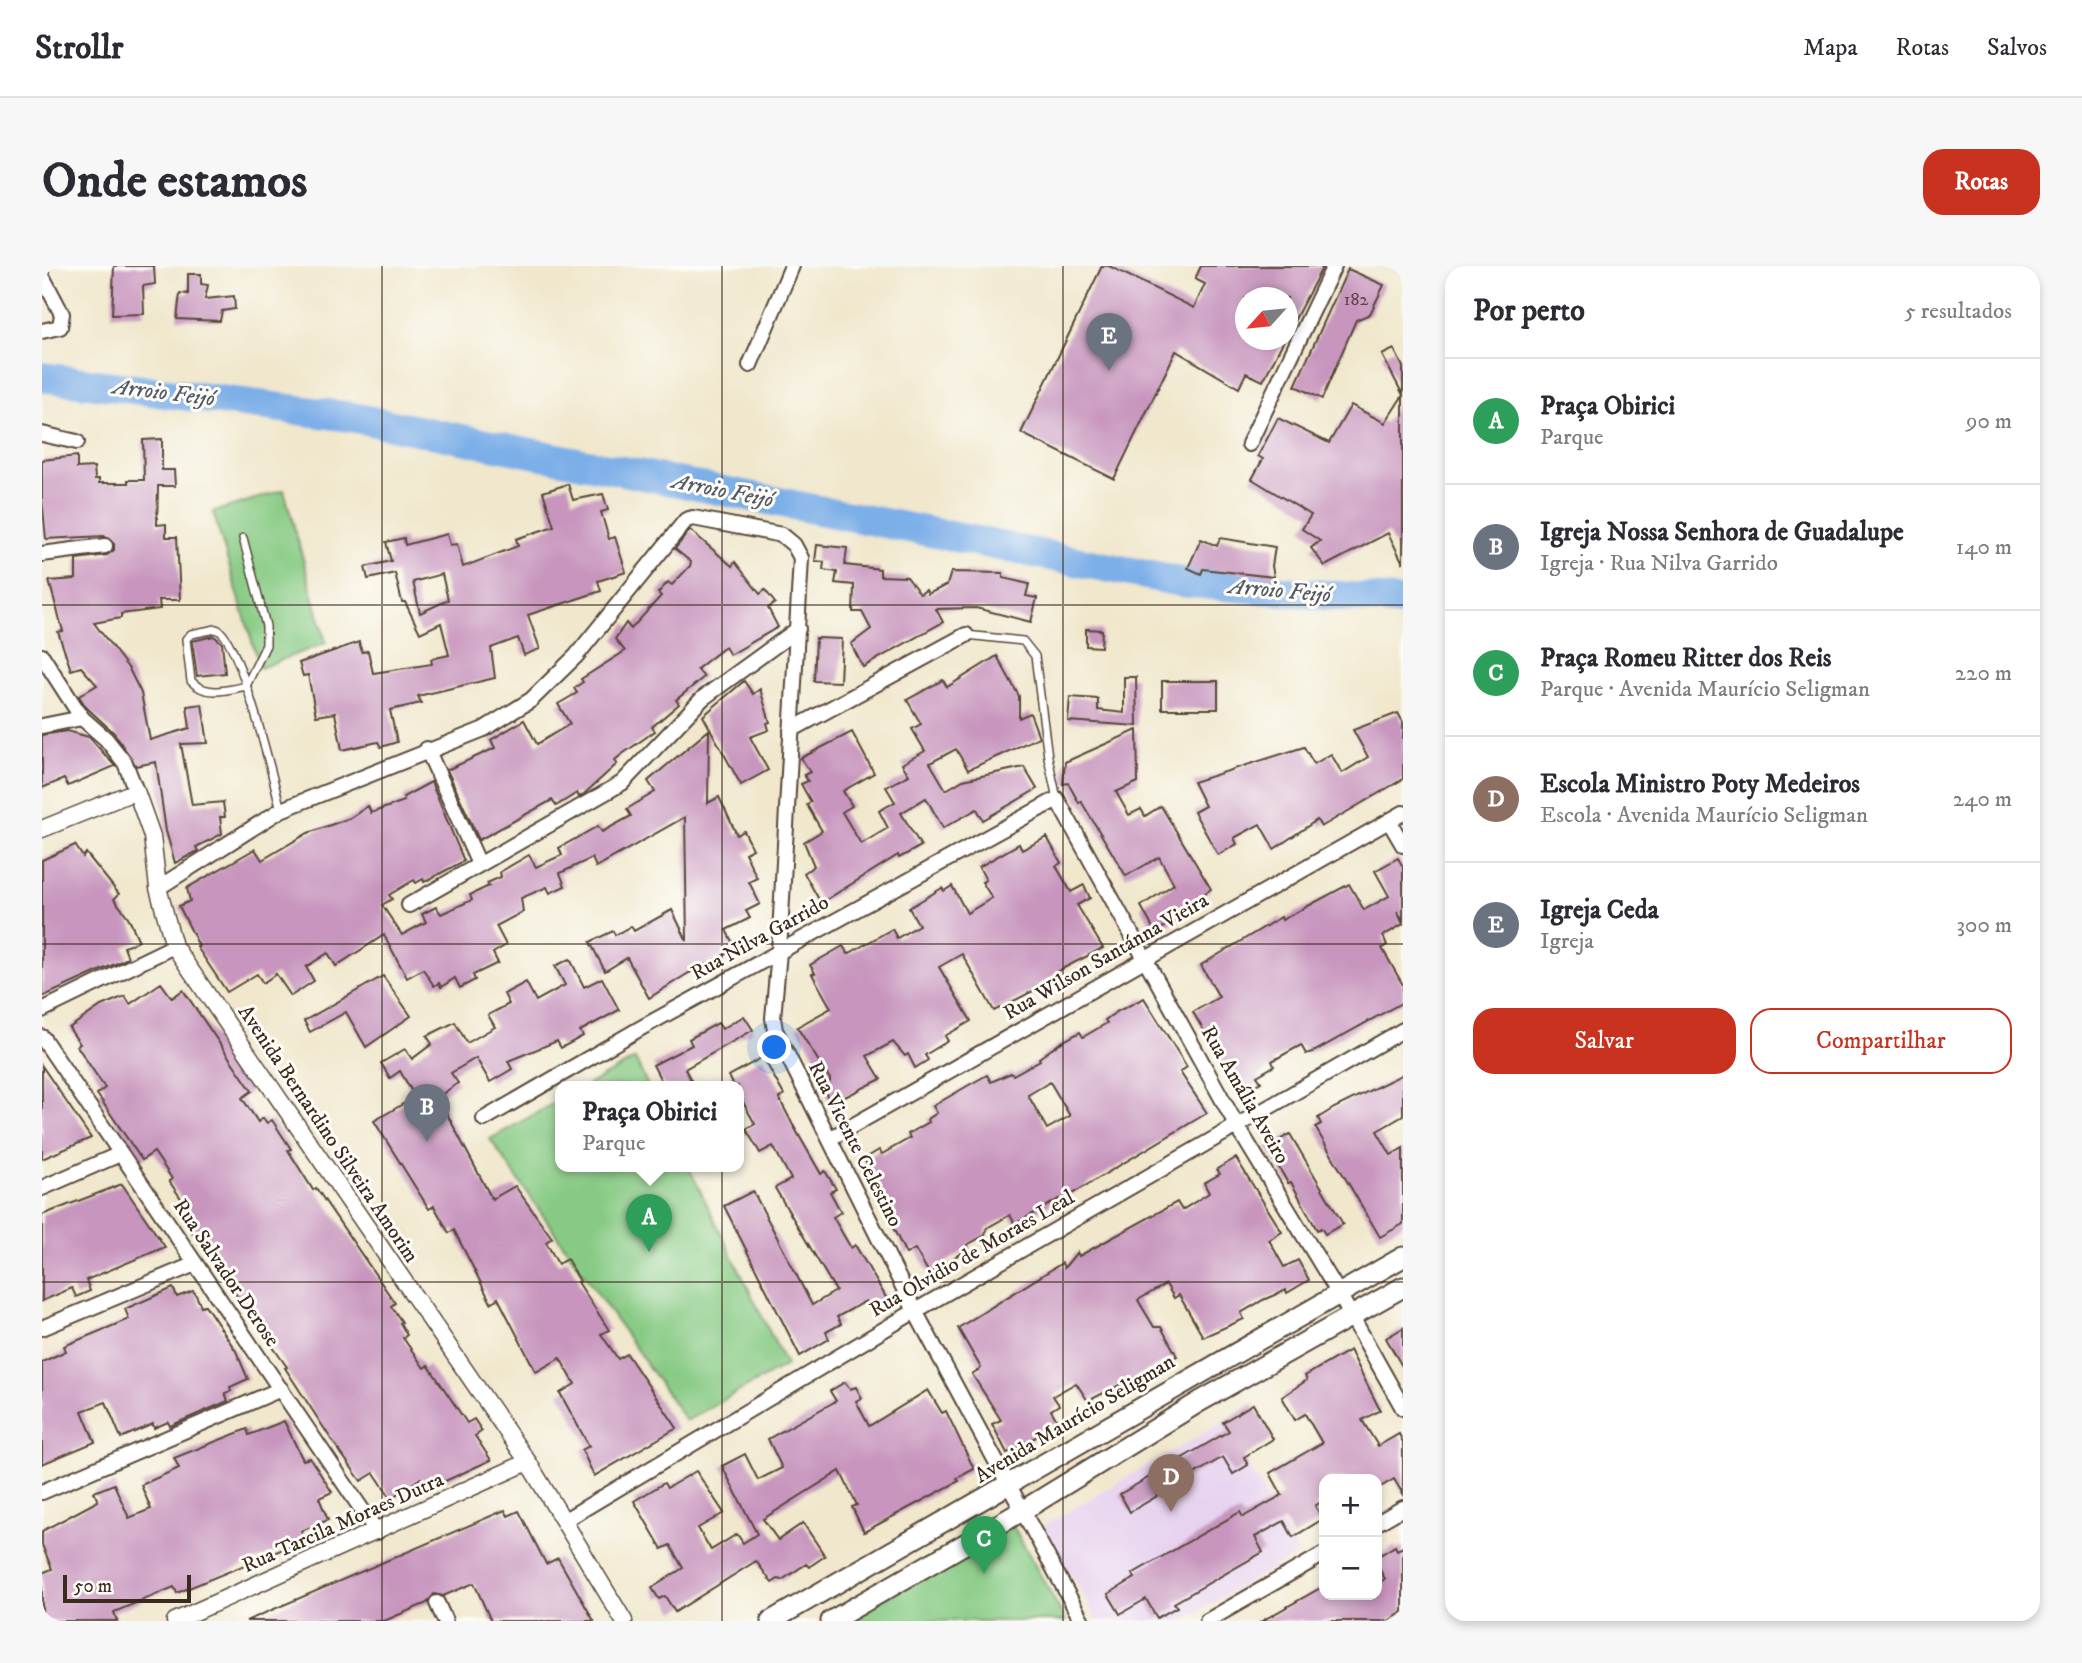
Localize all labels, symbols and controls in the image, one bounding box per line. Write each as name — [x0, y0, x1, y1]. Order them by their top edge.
text: Strollr — [35, 28, 123, 69]
text: Mapa — [1803, 33, 1858, 63]
text: Rotas — [1896, 33, 1949, 63]
text: Salvos — [1987, 33, 2047, 63]
button: Rotas — [1923, 149, 2040, 215]
text: Onde estamos — [42, 151, 307, 213]
north arrow — [1235, 287, 1298, 350]
house number: 182 — [1344, 289, 1368, 311]
text: Por perto — [1473, 293, 1585, 330]
text: 5 resultados — [1904, 297, 2012, 326]
pin: E — [1086, 313, 1132, 371]
water label: Arroio Feijó — [108, 372, 219, 414]
text: Praça Obirici — [1540, 390, 1675, 423]
text: A — [1489, 407, 1503, 436]
text: 90 m — [1966, 407, 2012, 436]
text: Parque — [1540, 423, 1604, 452]
water label: Arroio Feijó — [667, 466, 778, 515]
text: Igreja Nossa Senhora de Guadalupe — [1540, 516, 1904, 549]
text: B — [1489, 533, 1503, 562]
text: 140 m — [1956, 533, 2012, 562]
text: Igreja · Rua Nilva Garrido — [1540, 549, 1778, 578]
water label: Arroio Feijó — [1225, 572, 1335, 610]
text: Praça Romeu Ritter dos Reis — [1540, 642, 1832, 675]
text: C — [1488, 659, 1504, 688]
text: 220 m — [1955, 659, 2012, 688]
text: Parque · Avenida Maurício Seligman — [1540, 675, 1870, 704]
text: Escola Ministro Poty Medeiros — [1540, 768, 1860, 801]
text: D — [1487, 785, 1505, 814]
text: 240 m — [1953, 785, 2012, 814]
text: Escola · Avenida Maurício Seligman — [1540, 801, 1868, 830]
street label: Rua Wilson Santánna Vieira — [999, 888, 1213, 1026]
street label: Rua Nilva Garrido — [686, 889, 834, 987]
text: Igreja Ceda — [1540, 894, 1659, 927]
text: E — [1488, 911, 1504, 940]
text: 300 m — [1956, 911, 2012, 940]
text: Igreja — [1540, 927, 1594, 956]
street label: Avenida Bernardino Silveira Amorim — [232, 1000, 424, 1268]
button: Salvar — [1473, 1008, 1736, 1074]
button: Compartilhar — [1750, 1008, 2012, 1074]
street label: Rua Amália Aveiro — [1195, 1021, 1295, 1169]
your location — [757, 1030, 791, 1064]
street label: Rua Vicente Celestino — [802, 1057, 908, 1231]
popup — [555, 1081, 744, 1172]
pin: B — [404, 1084, 450, 1142]
text: Praça Obirici — [582, 1096, 717, 1129]
text: Parque — [582, 1129, 646, 1158]
street label: Rua Olvidio de Moraes Leal — [865, 1184, 1080, 1323]
street label: Rua Salvador Derose — [167, 1194, 285, 1352]
pin: A — [626, 1194, 672, 1252]
street label: Avenida Maurício Seligman — [970, 1349, 1180, 1489]
pin: D — [1148, 1454, 1194, 1512]
street label: Rua Tarcila Moraes Dutra — [238, 1467, 448, 1579]
map controls — [1319, 1474, 1382, 1600]
button: + — [1319, 1474, 1382, 1537]
pin: C — [961, 1516, 1007, 1574]
button: − — [1319, 1537, 1382, 1600]
scale bar — [63, 1572, 191, 1604]
text: 50 m — [74, 1575, 112, 1598]

